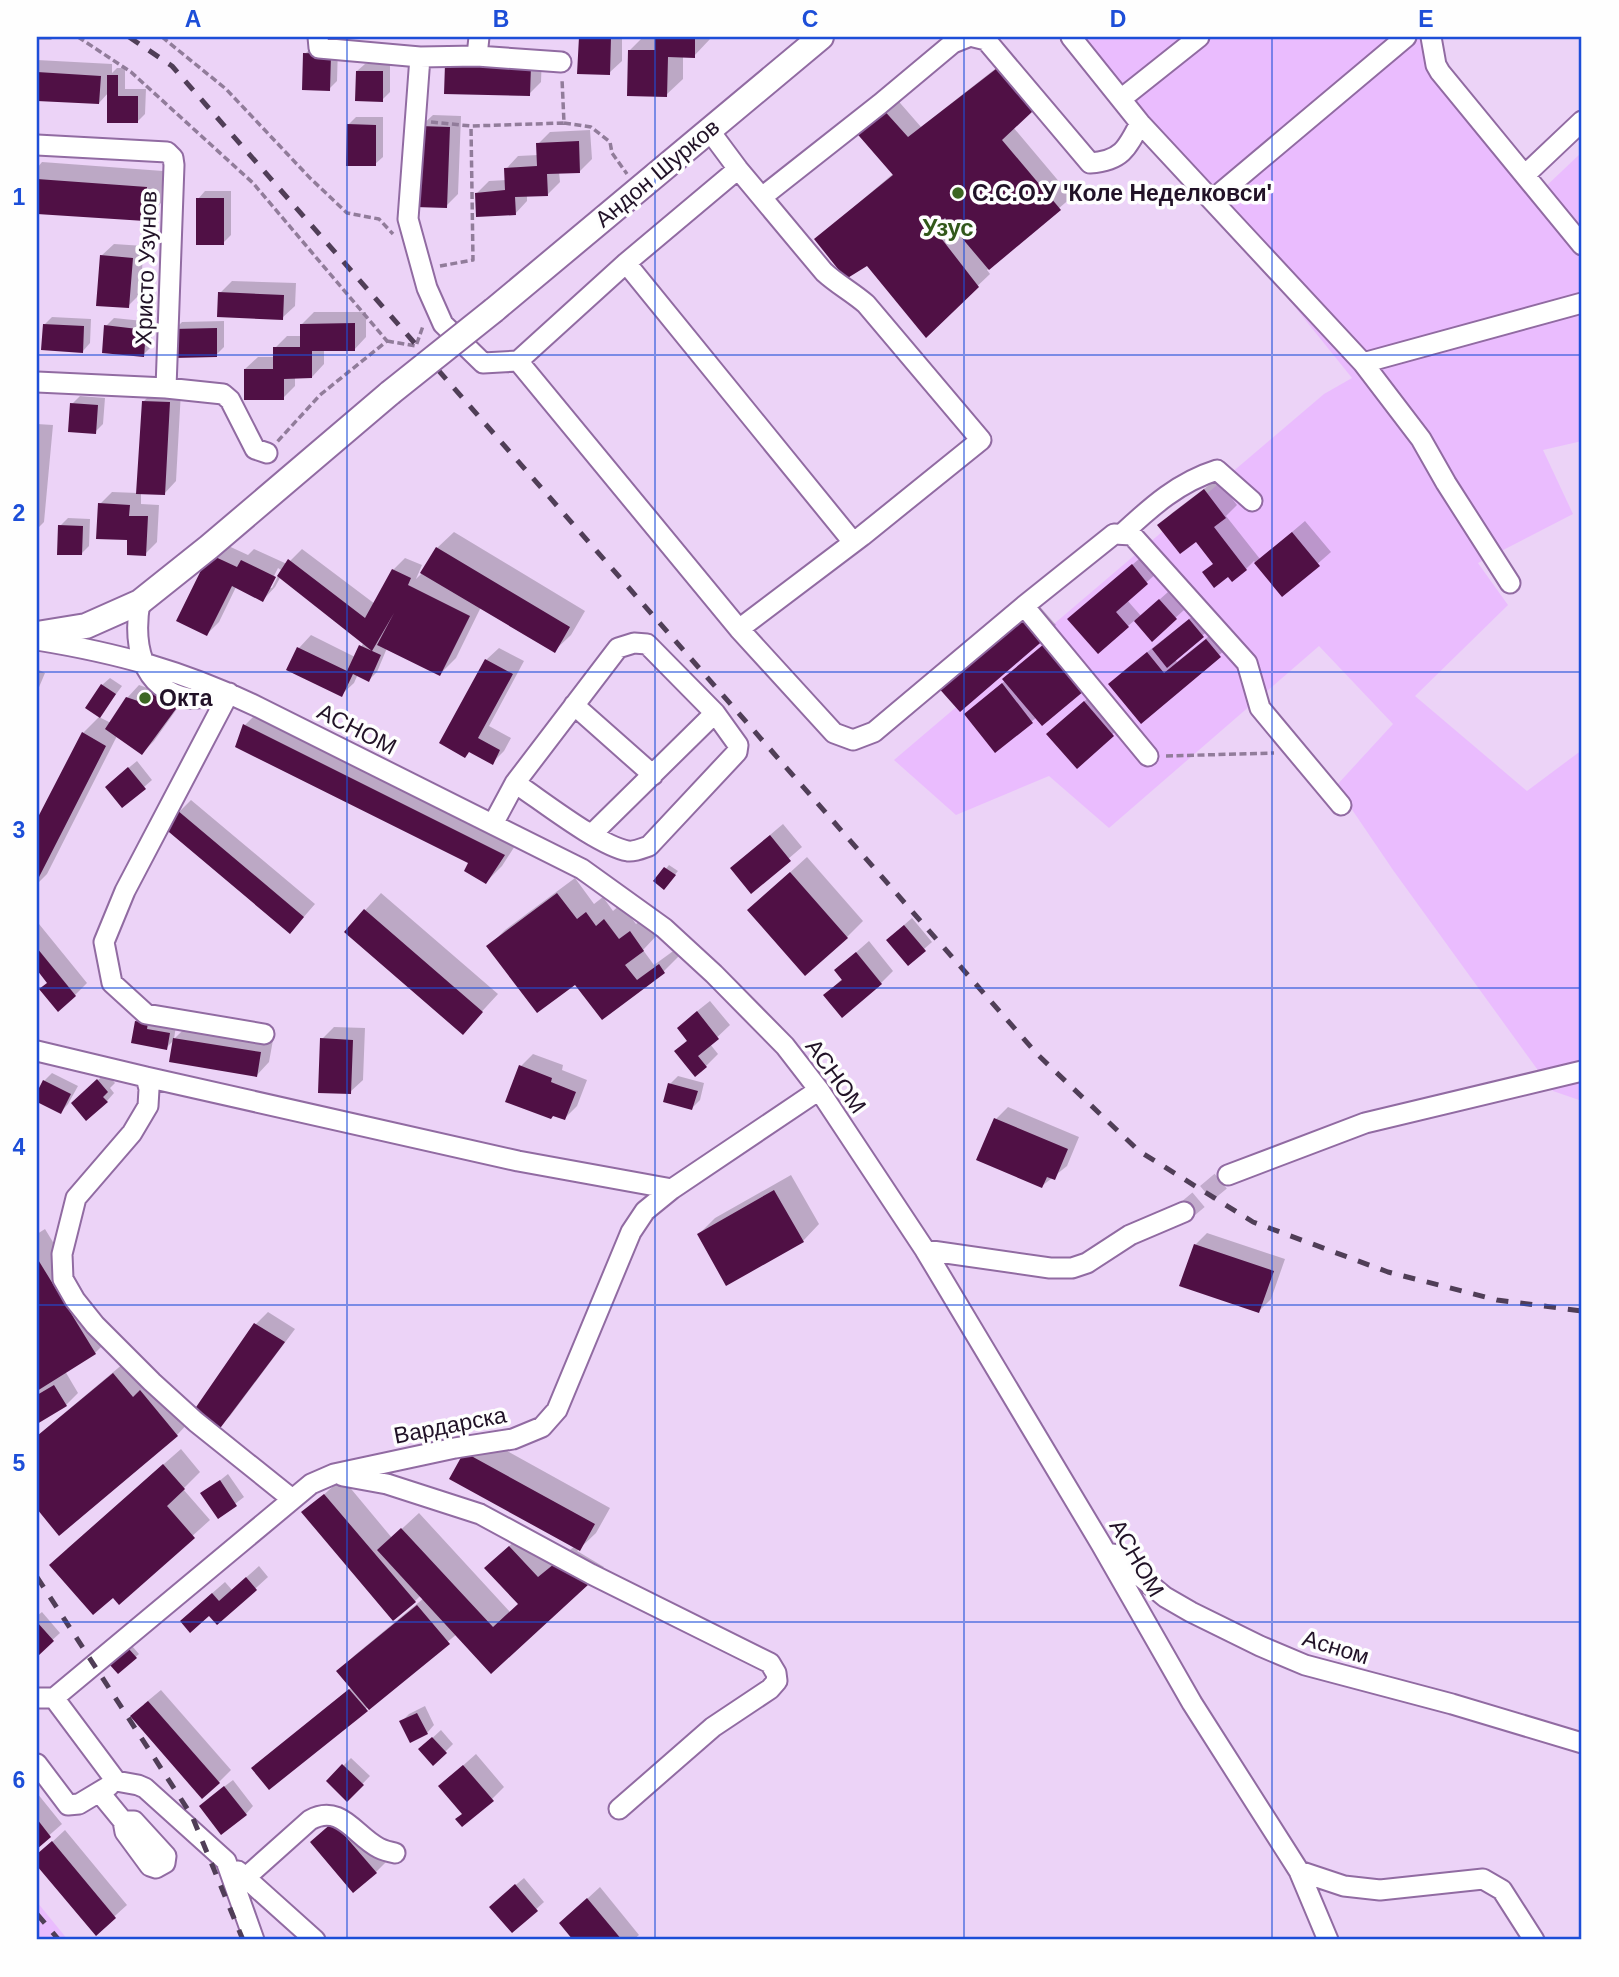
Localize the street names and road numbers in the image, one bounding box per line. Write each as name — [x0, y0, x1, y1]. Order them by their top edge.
street label: Андон Шурков — [590, 114, 724, 232]
street label: Христо Узунов — [130, 190, 162, 346]
street label: АСНОМ — [313, 698, 401, 760]
street label: АСНОМ — [800, 1034, 872, 1118]
street label: Вардарска — [391, 1401, 509, 1449]
street label: АСНОМ — [1104, 1515, 1170, 1601]
street label: Асном — [1300, 1625, 1372, 1669]

